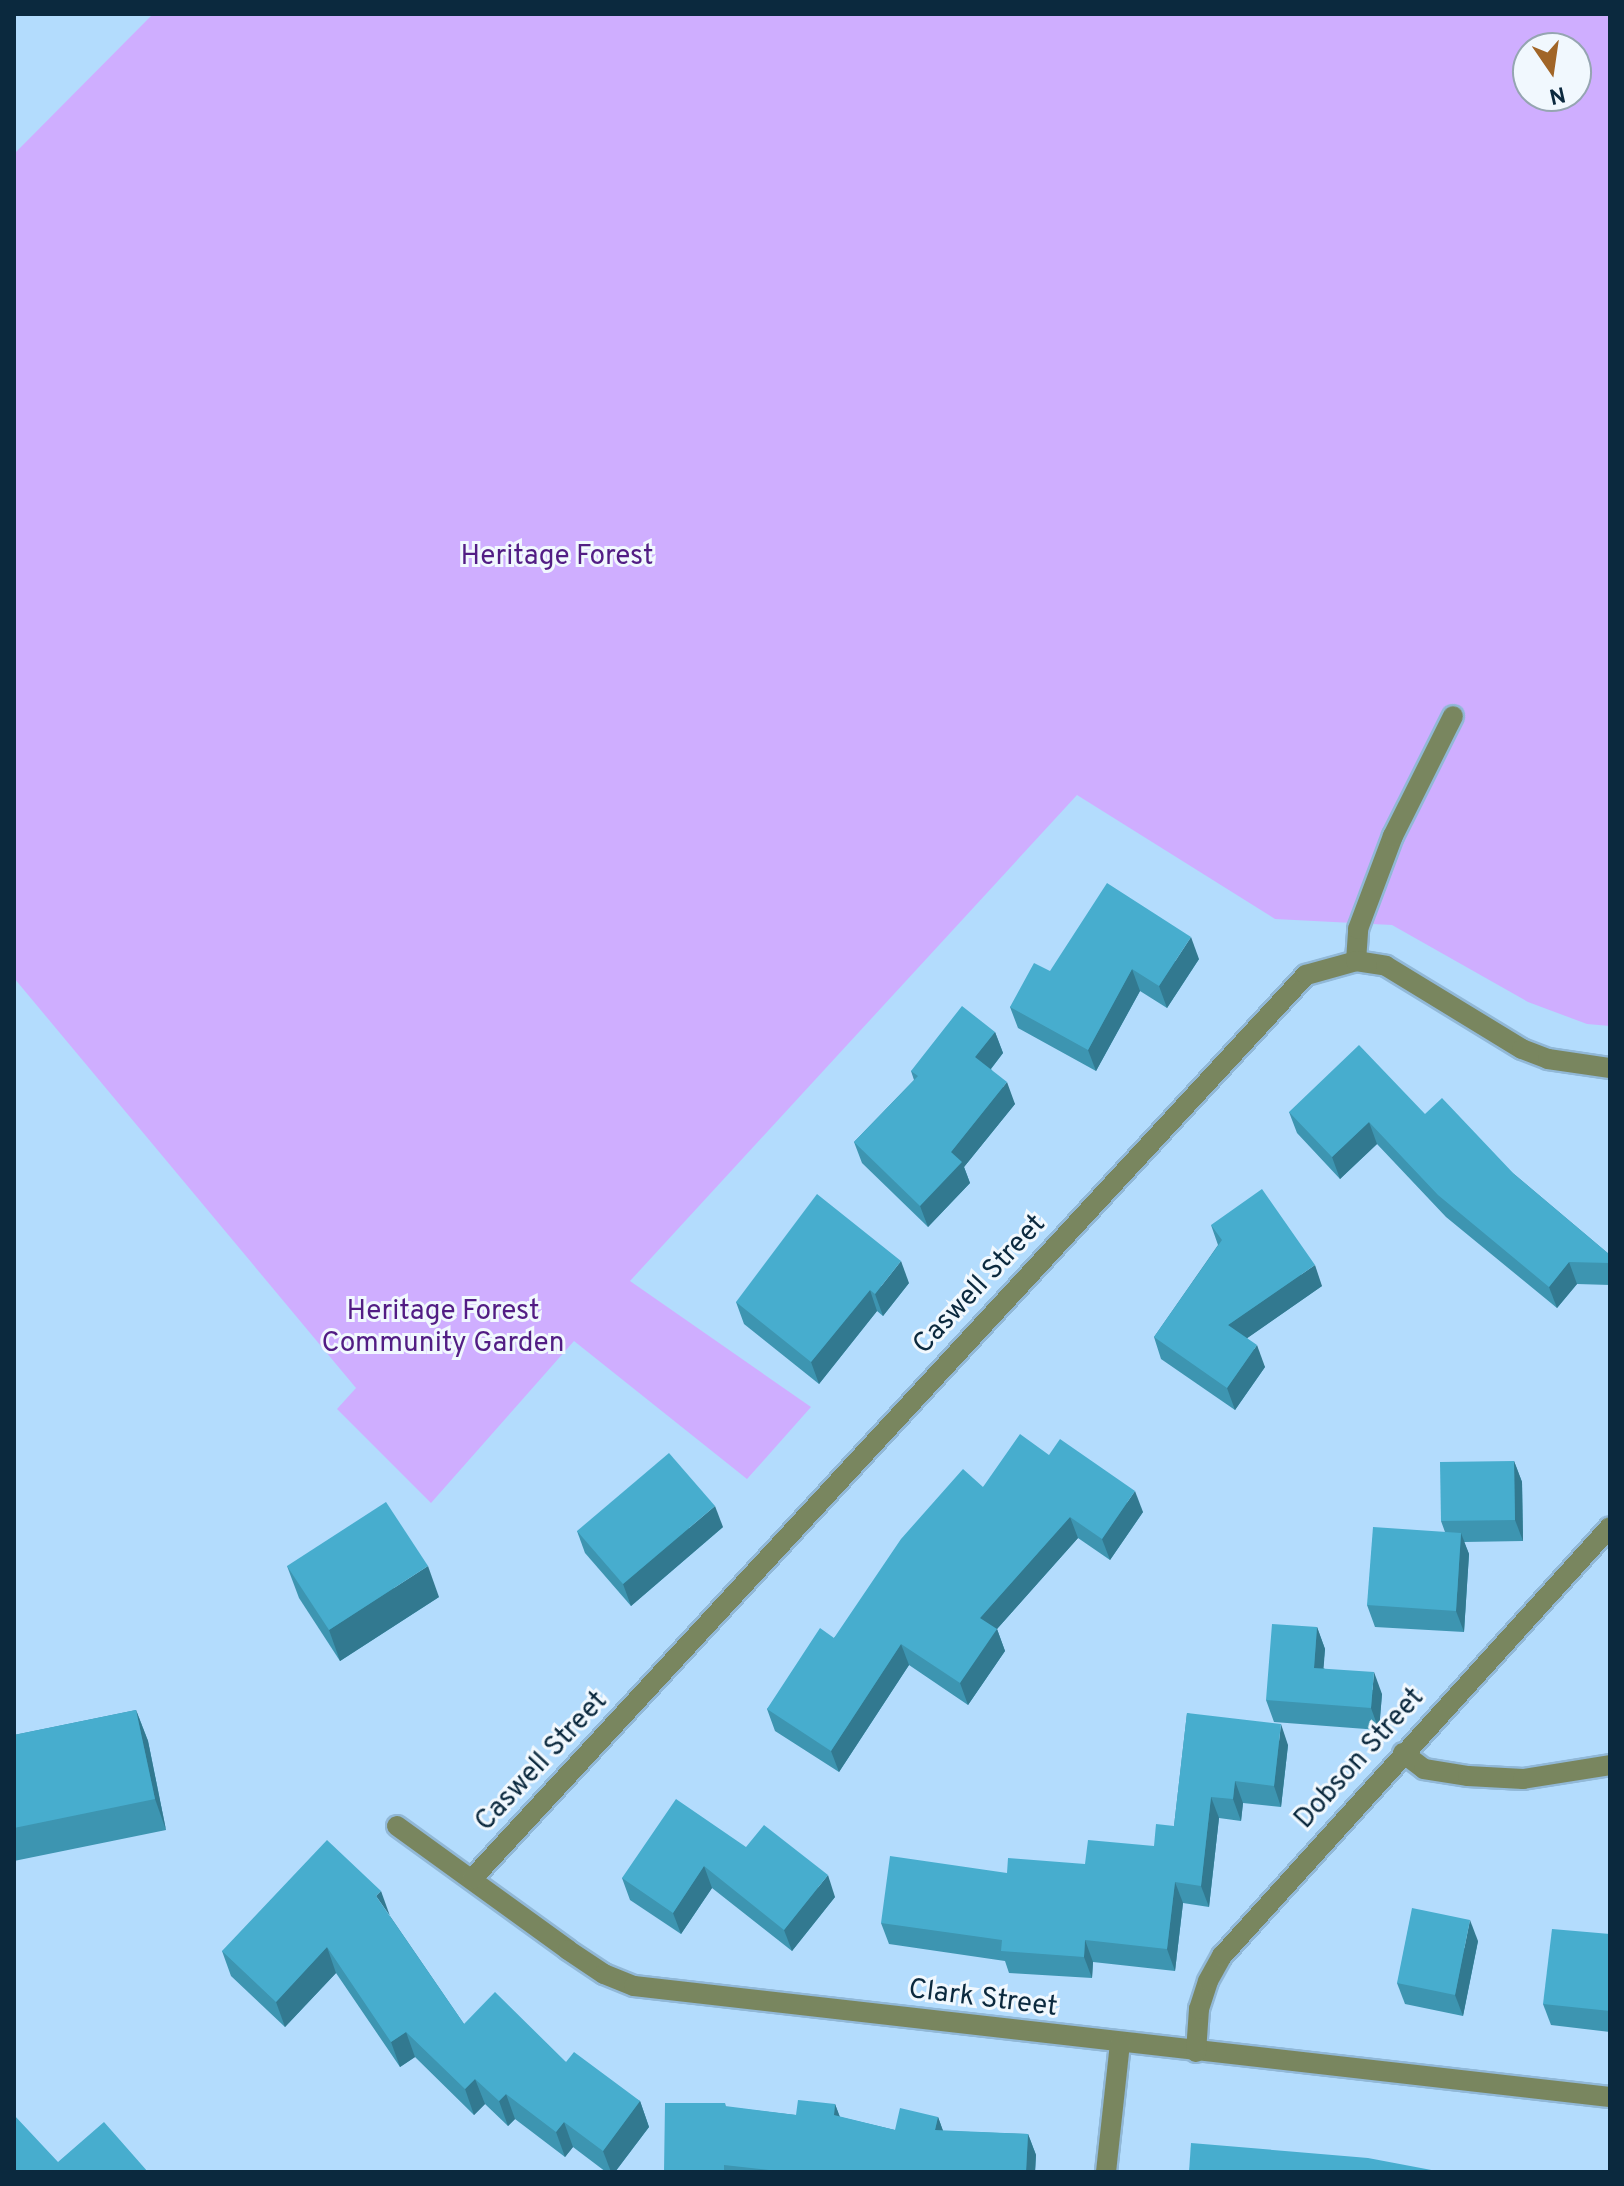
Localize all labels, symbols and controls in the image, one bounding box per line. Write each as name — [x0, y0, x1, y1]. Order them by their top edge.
north arrow — [1512, 32, 1592, 112]
text: N — [1546, 79, 1568, 109]
park label: Heritage Forest — [461, 540, 653, 574]
street label: Caswell Street — [907, 1208, 1053, 1362]
park label: Heritage Forest Community Garden — [321, 1295, 565, 1361]
street label: Dobson Street — [1288, 1682, 1432, 1836]
street label: Caswell Street — [469, 1685, 615, 1839]
street label: Clark Street — [907, 1973, 1059, 2025]

